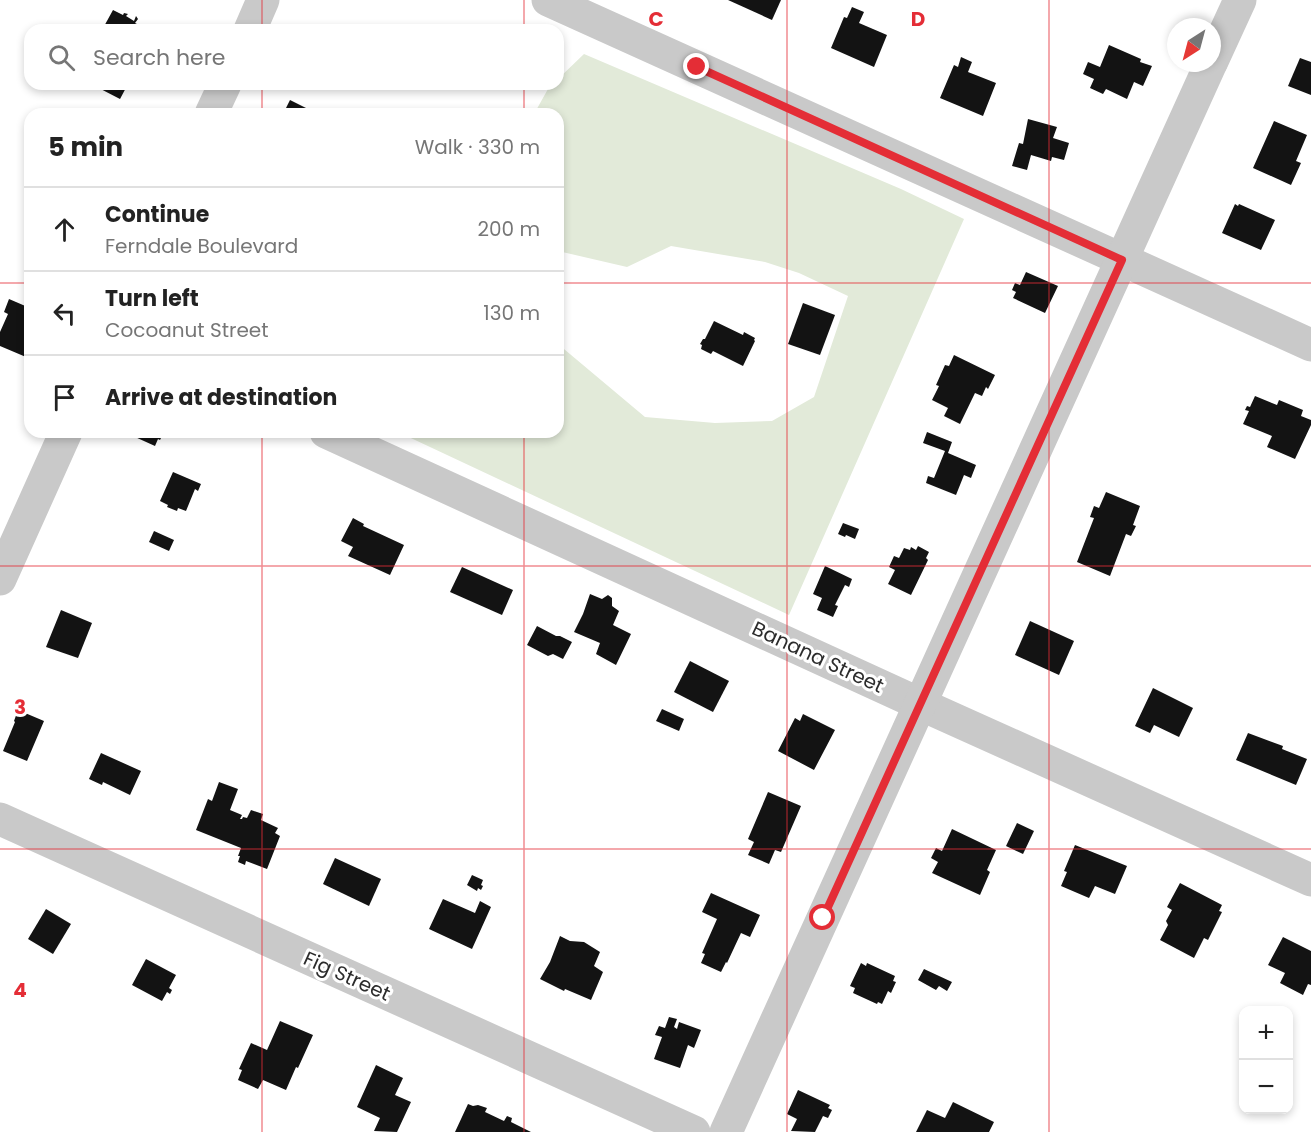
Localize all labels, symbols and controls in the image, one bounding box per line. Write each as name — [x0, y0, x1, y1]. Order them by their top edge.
text: C — [648, 5, 664, 33]
text: D — [911, 5, 925, 33]
north arrow — [1167, 18, 1221, 72]
search box — [24, 24, 564, 90]
icon: search — [45, 41, 78, 74]
text: Search here — [93, 42, 226, 73]
route end — [683, 53, 709, 79]
text: 5 min — [48, 129, 123, 165]
text: Walk · 330 m — [415, 133, 540, 161]
text: Continue — [105, 199, 209, 230]
icon: ahead — [48, 213, 81, 246]
text: 200 m — [477, 215, 540, 243]
text: Ferndale Boulevard — [105, 232, 298, 260]
text: Turn left — [105, 283, 199, 314]
icon: left — [48, 297, 81, 330]
text: 130 m — [483, 299, 540, 327]
text: Cocoanut Street — [105, 316, 268, 344]
icon: arrive — [48, 381, 81, 414]
text: Arrive at destination — [105, 382, 337, 413]
street label: Banana Street — [748, 614, 888, 700]
text: 3 — [14, 693, 26, 721]
route start — [809, 904, 835, 930]
street label: Fig Street — [299, 944, 395, 1008]
text: 4 — [13, 976, 27, 1004]
map controls — [1239, 1006, 1293, 1114]
button: + — [1239, 1006, 1293, 1060]
button: − — [1239, 1060, 1293, 1114]

